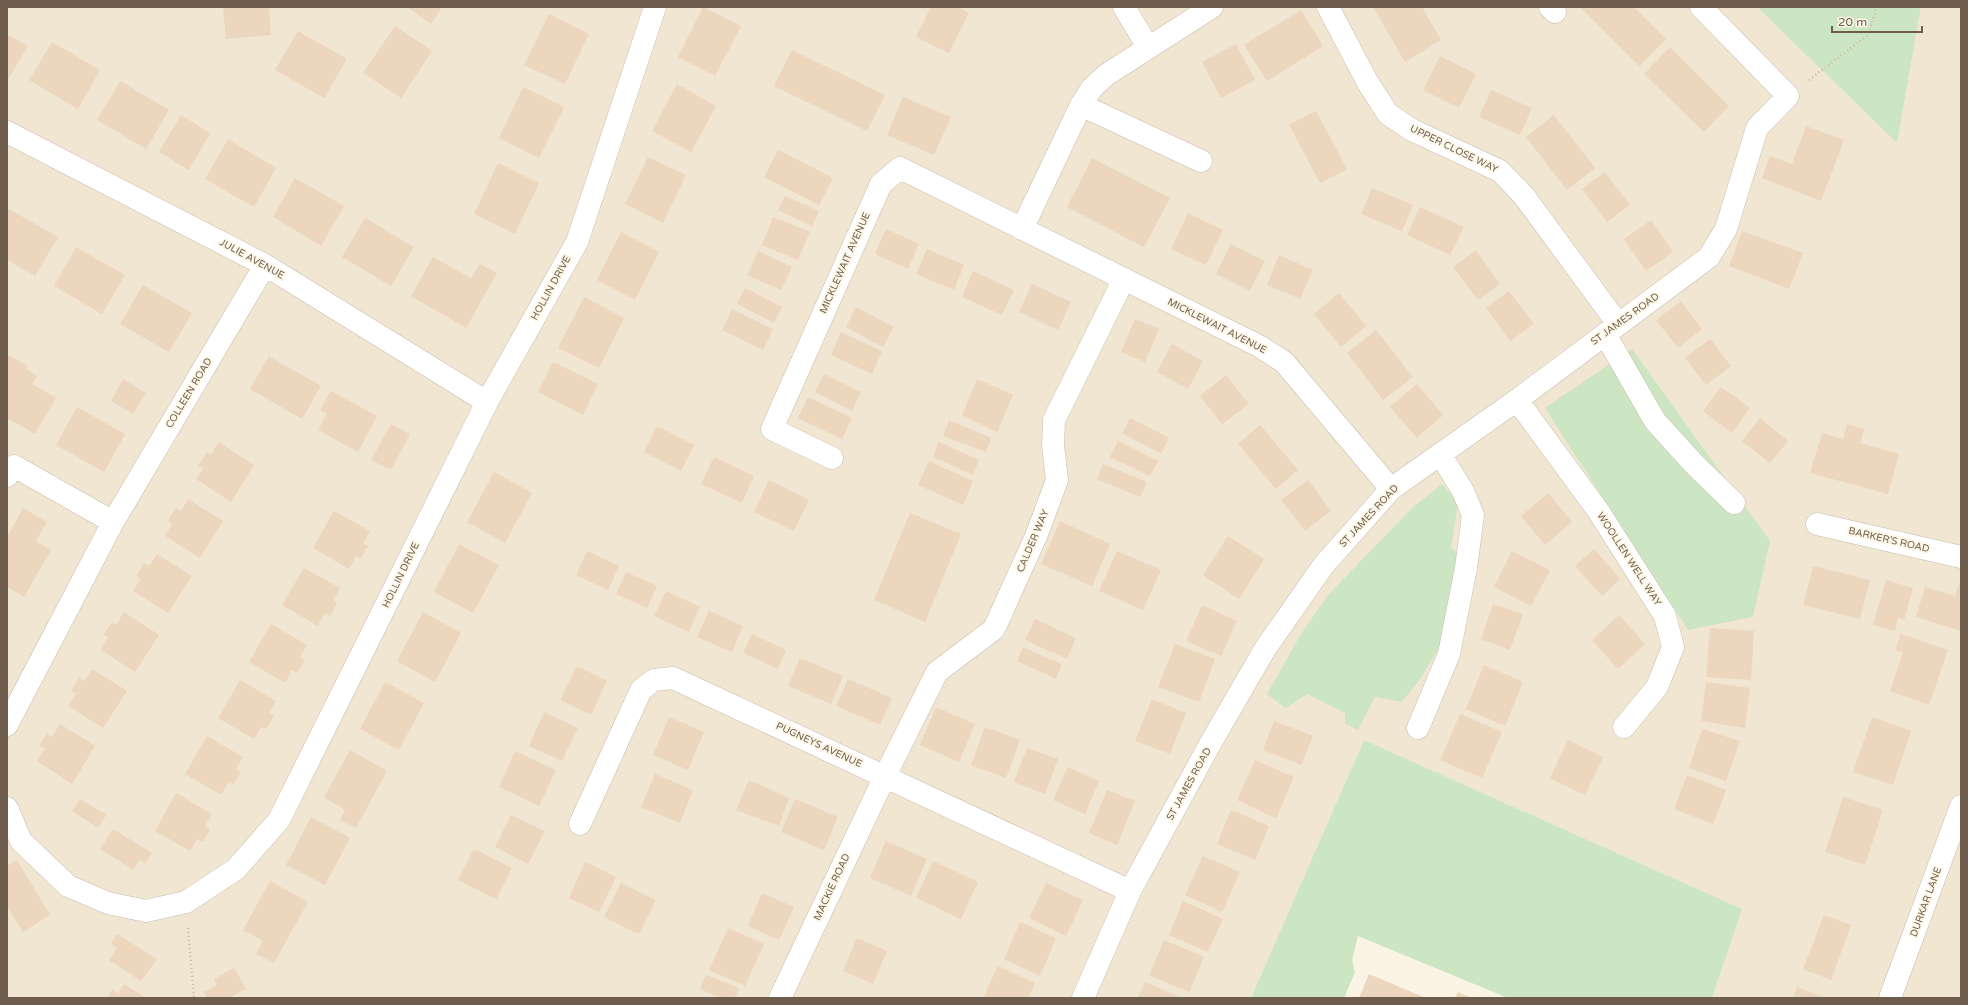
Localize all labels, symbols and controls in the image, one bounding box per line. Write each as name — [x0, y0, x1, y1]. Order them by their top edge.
scale bar — [1832, 8, 1922, 34]
text: 20 m — [1838, 15, 1867, 29]
street label: UPPER CLOSE WAY — [1408, 122, 1501, 176]
street label: MICKLEWAIT AVENUE — [817, 210, 873, 316]
street label: JULIE AVENUE — [218, 236, 286, 282]
street label: HOLLIN DRIVE — [528, 254, 574, 322]
street label: ST JAMES ROAD — [1589, 290, 1661, 348]
street label: MICKLEWAIT AVENUE — [1165, 296, 1269, 356]
street label: COLLEEN ROAD — [163, 356, 215, 430]
street label: ST JAMES ROAD — [1337, 482, 1401, 550]
street label: CALDER WAY — [1014, 507, 1052, 574]
street label: WOOLLEN WELL WAY — [1594, 510, 1664, 608]
street label: BARKER'S ROAD — [1847, 525, 1931, 555]
street label: HOLLIN DRIVE — [380, 540, 422, 610]
street label: PUGNEYS AVENUE — [774, 720, 864, 770]
street label: ST JAMES ROAD — [1164, 745, 1214, 823]
street label: MACKIE ROAD — [811, 852, 853, 922]
street label: DURKAR LANE — [1908, 865, 1944, 939]

